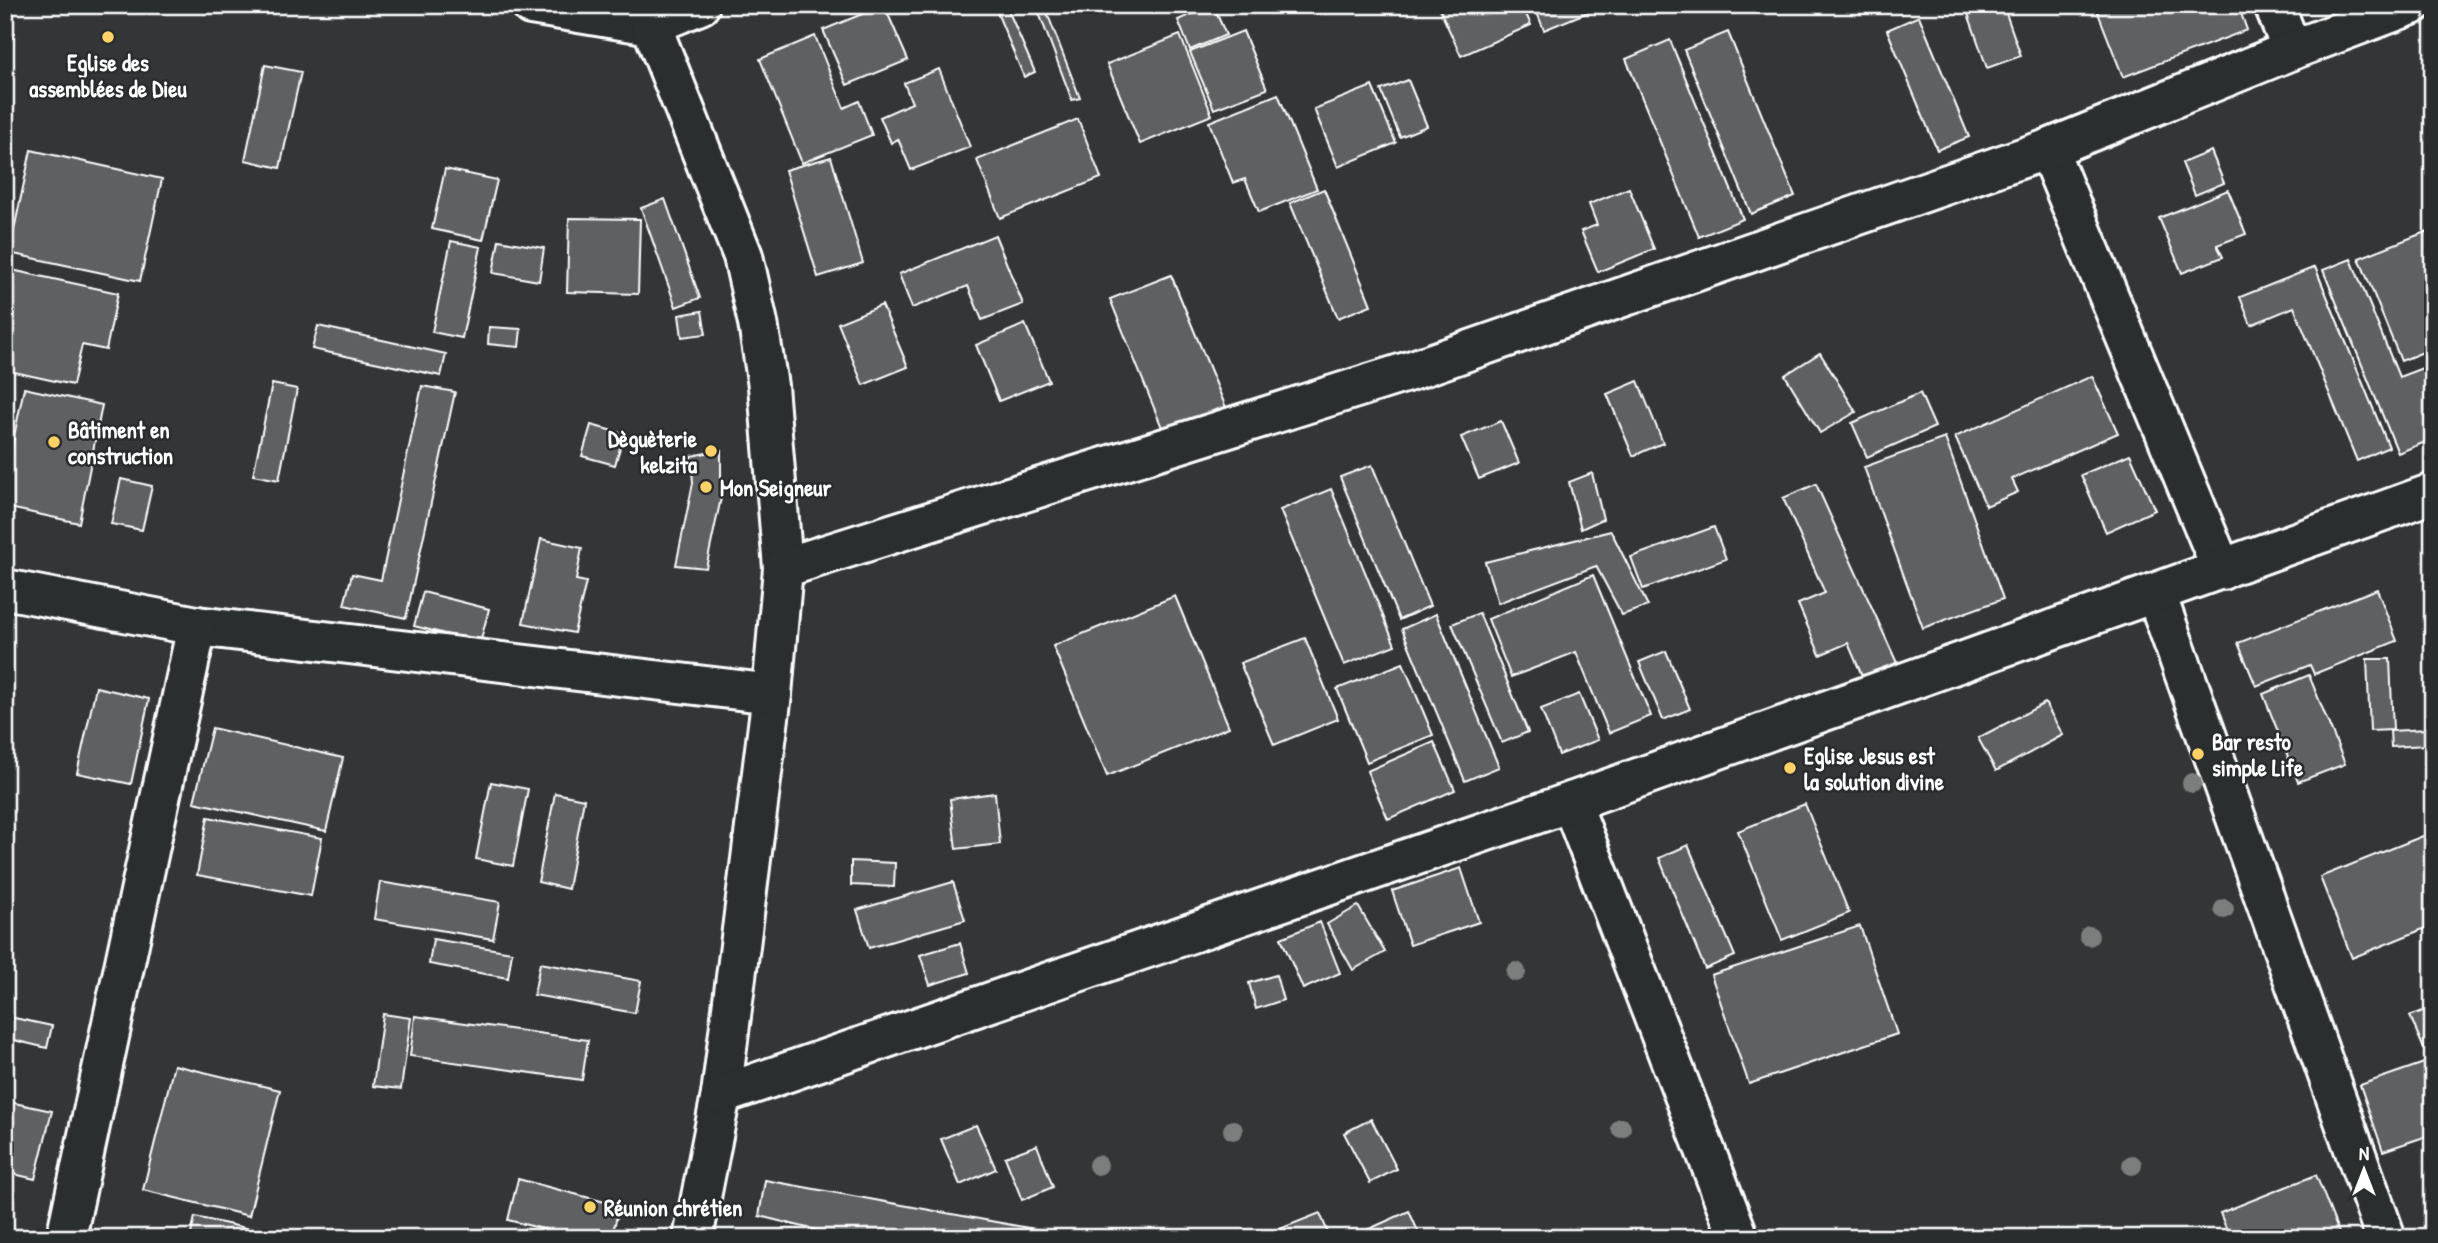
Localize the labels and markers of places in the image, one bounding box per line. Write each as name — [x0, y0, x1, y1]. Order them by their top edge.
marker: Eglise des assemblées de Dieu — [100, 29, 116, 45]
place label: Eglise des assemblées de Dieu — [29, 47, 188, 104]
place label: Bâtiment en construction — [68, 414, 173, 471]
place label: Dèguèterie kelzita — [608, 423, 698, 480]
marker: Bâtiment en construction — [46, 434, 62, 450]
marker: Dèguèterie kelzita — [703, 443, 719, 459]
place label: Mon Seigneur — [720, 472, 831, 504]
marker: Mon Seigneur — [698, 479, 714, 495]
place label: Bar resto simple Life — [2212, 726, 2304, 784]
place label: Eglise Jesus est la solution divine — [1804, 740, 1945, 797]
marker: Bar resto simple Life — [2190, 746, 2206, 762]
marker: Eglise Jesus est la solution divine — [1782, 760, 1798, 776]
place label: Réunion chrétien — [604, 1192, 743, 1223]
marker: Réunion chrétien — [582, 1199, 598, 1215]

